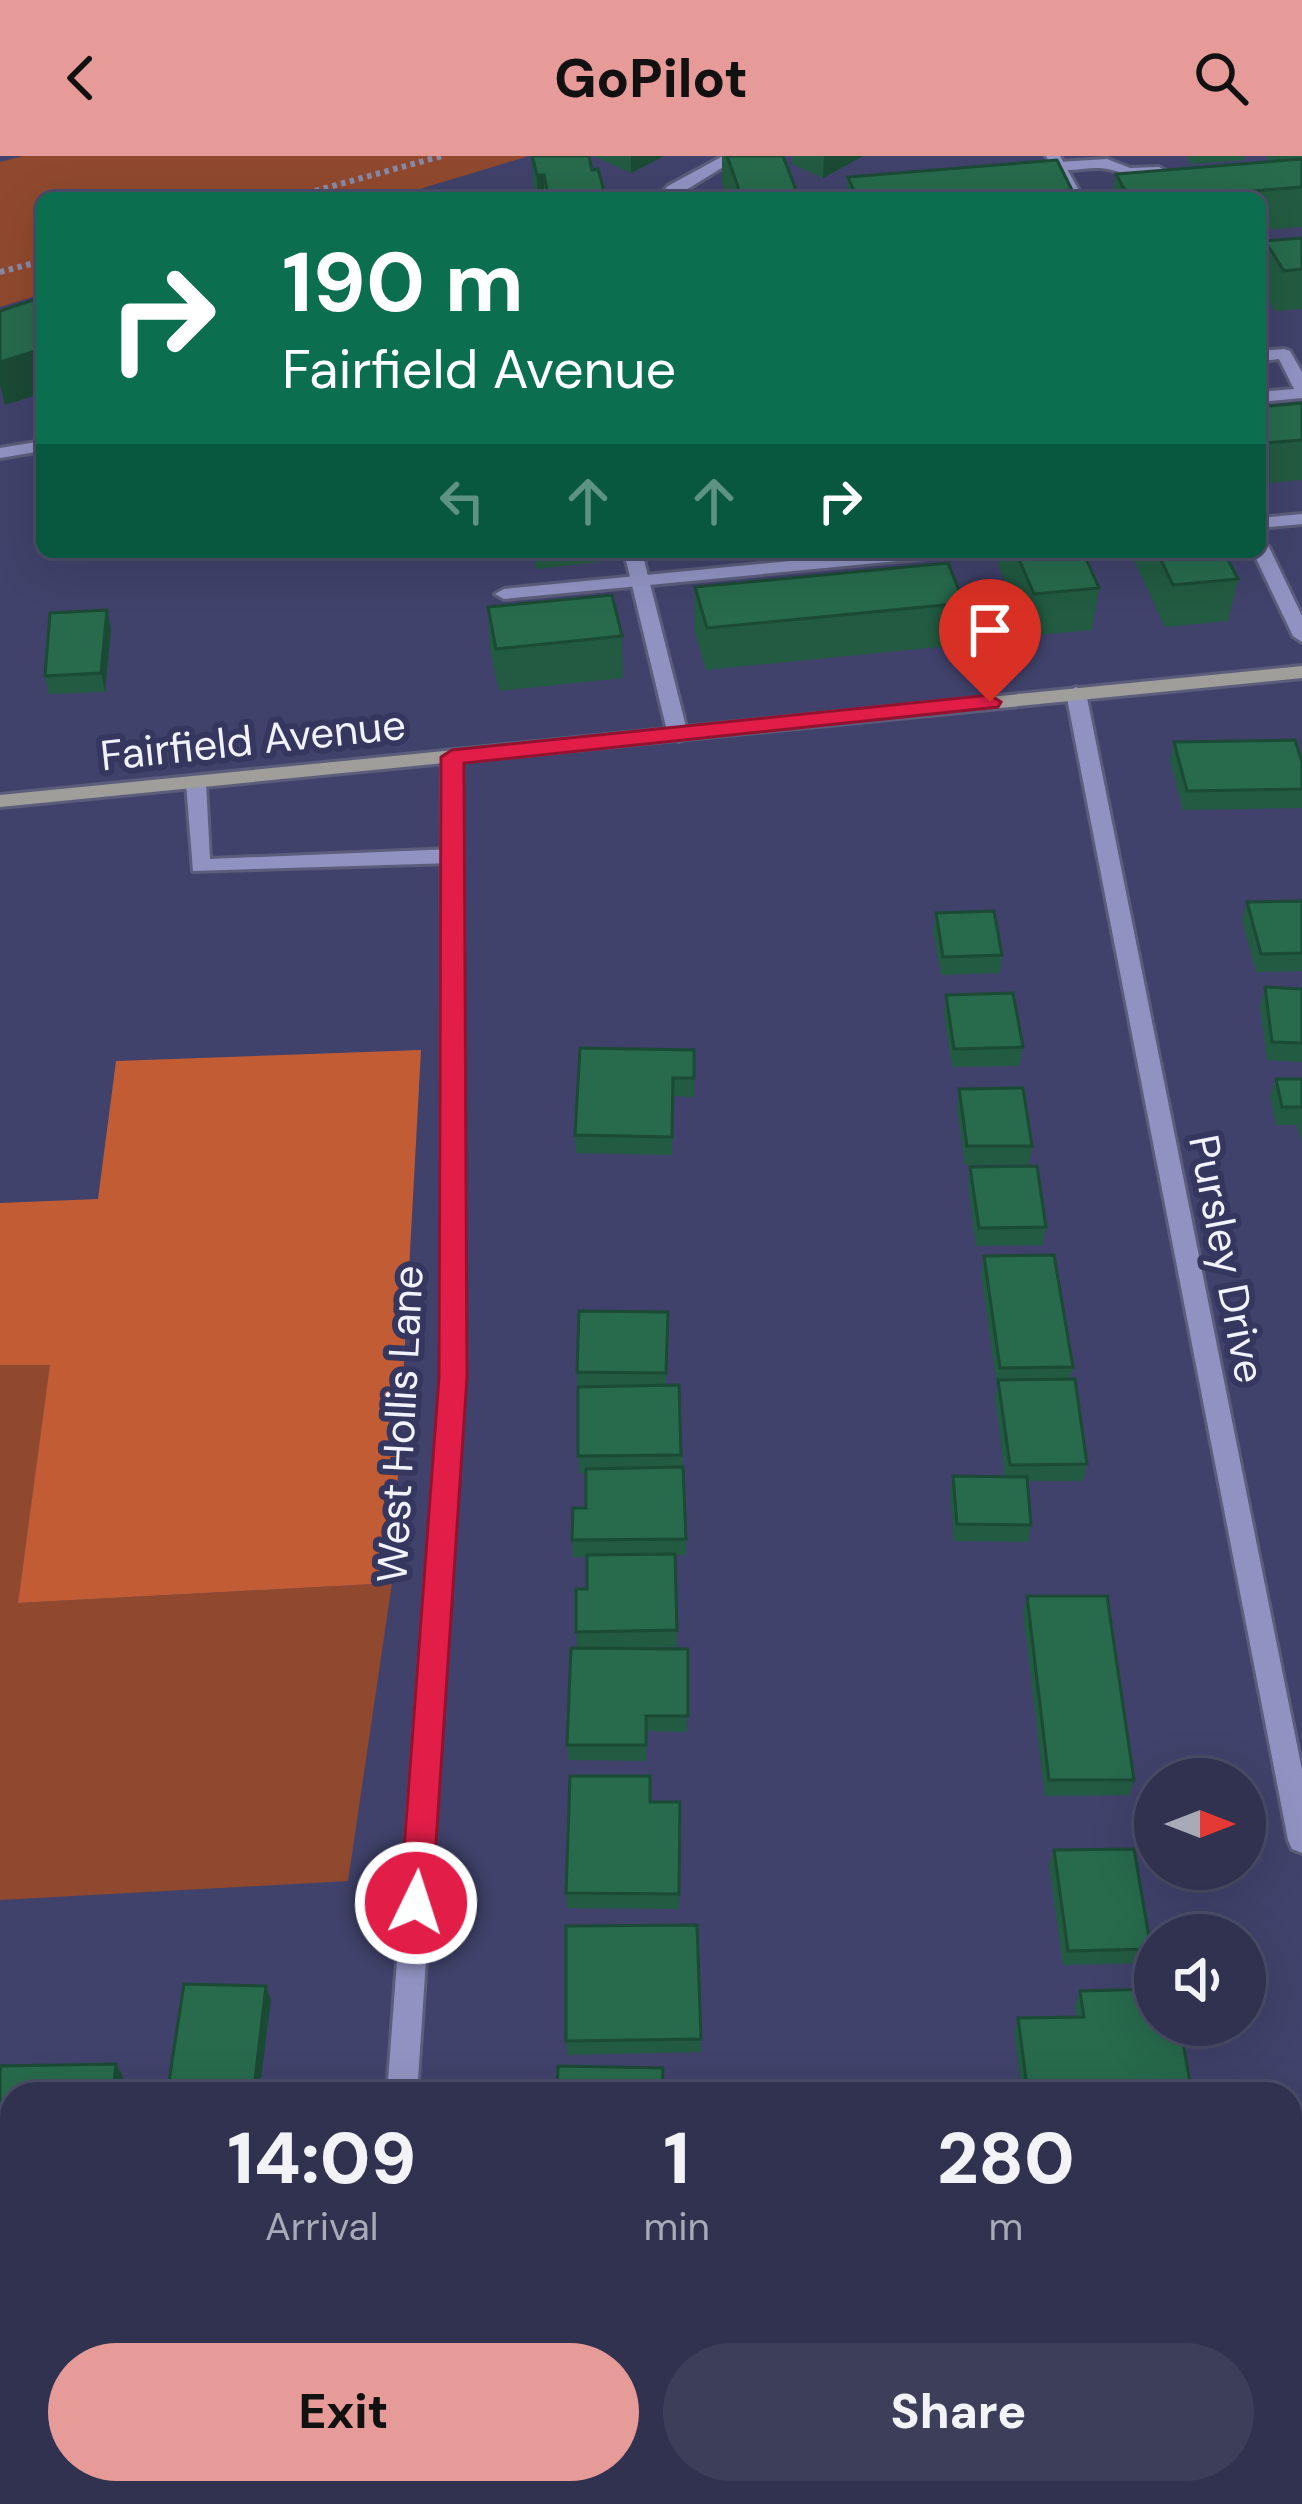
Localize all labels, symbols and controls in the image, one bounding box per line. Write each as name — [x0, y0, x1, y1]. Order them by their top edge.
text: GoPilot — [554, 43, 748, 114]
icon: back — [48, 45, 114, 111]
icon: search — [1188, 45, 1254, 111]
text: 190 m — [282, 228, 524, 337]
icon: right — [84, 240, 240, 396]
text: Fairfield Avenue — [282, 334, 676, 405]
icon: left — [429, 468, 495, 534]
icon: ahead — [555, 468, 621, 534]
icon: ahead — [681, 468, 747, 534]
icon: right — [807, 468, 873, 534]
pin — [939, 579, 1041, 702]
icon: arrive — [957, 597, 1023, 663]
street label: Fairfield Avenue — [98, 697, 408, 783]
street label: Pursley Drive — [1176, 1130, 1278, 1388]
street label: West Hollis Lane — [364, 1264, 436, 1584]
north arrow — [1134, 1758, 1266, 1890]
map controls — [1134, 1758, 1266, 2046]
position arrow — [353, 1840, 479, 1966]
button: sound — [1134, 1914, 1266, 2046]
text: 14:09 — [227, 2112, 416, 2205]
text: 1 — [663, 2112, 690, 2205]
text: 280 — [937, 2112, 1075, 2205]
text: Arrival — [265, 2201, 379, 2252]
text: min — [643, 2201, 710, 2252]
text: m — [989, 2201, 1023, 2252]
button: Exit — [48, 2343, 639, 2481]
button: Share — [663, 2343, 1254, 2481]

